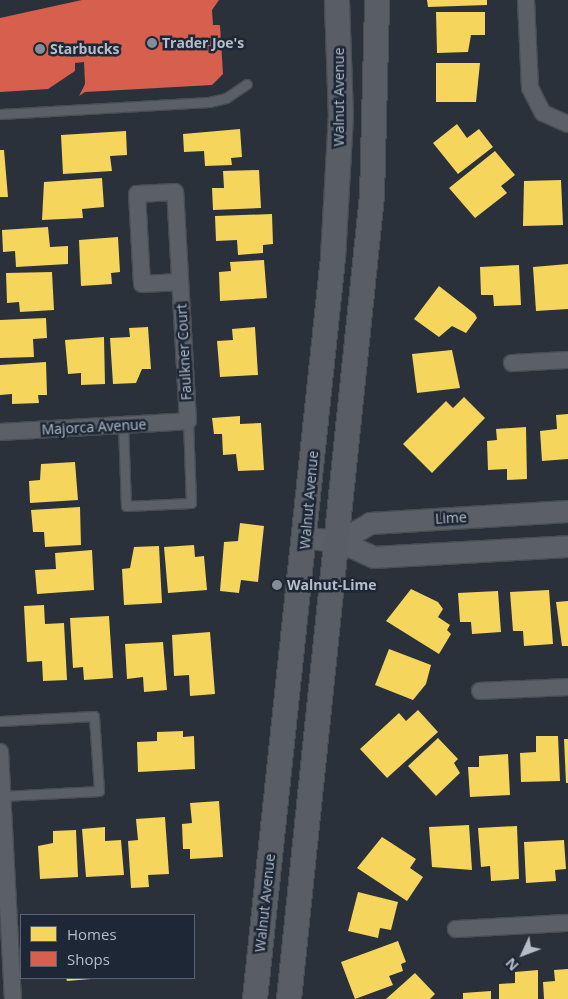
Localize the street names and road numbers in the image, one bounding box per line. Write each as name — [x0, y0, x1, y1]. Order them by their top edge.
street label: Walnut Avenue — [331, 48, 347, 146]
street label: Faulkner Court — [173, 303, 195, 401]
street label: Majorca Avenue — [41, 416, 147, 438]
street label: Walnut Avenue — [296, 450, 322, 550]
street label: Lime — [435, 509, 467, 527]
street label: Walnut Avenue — [251, 853, 279, 953]

